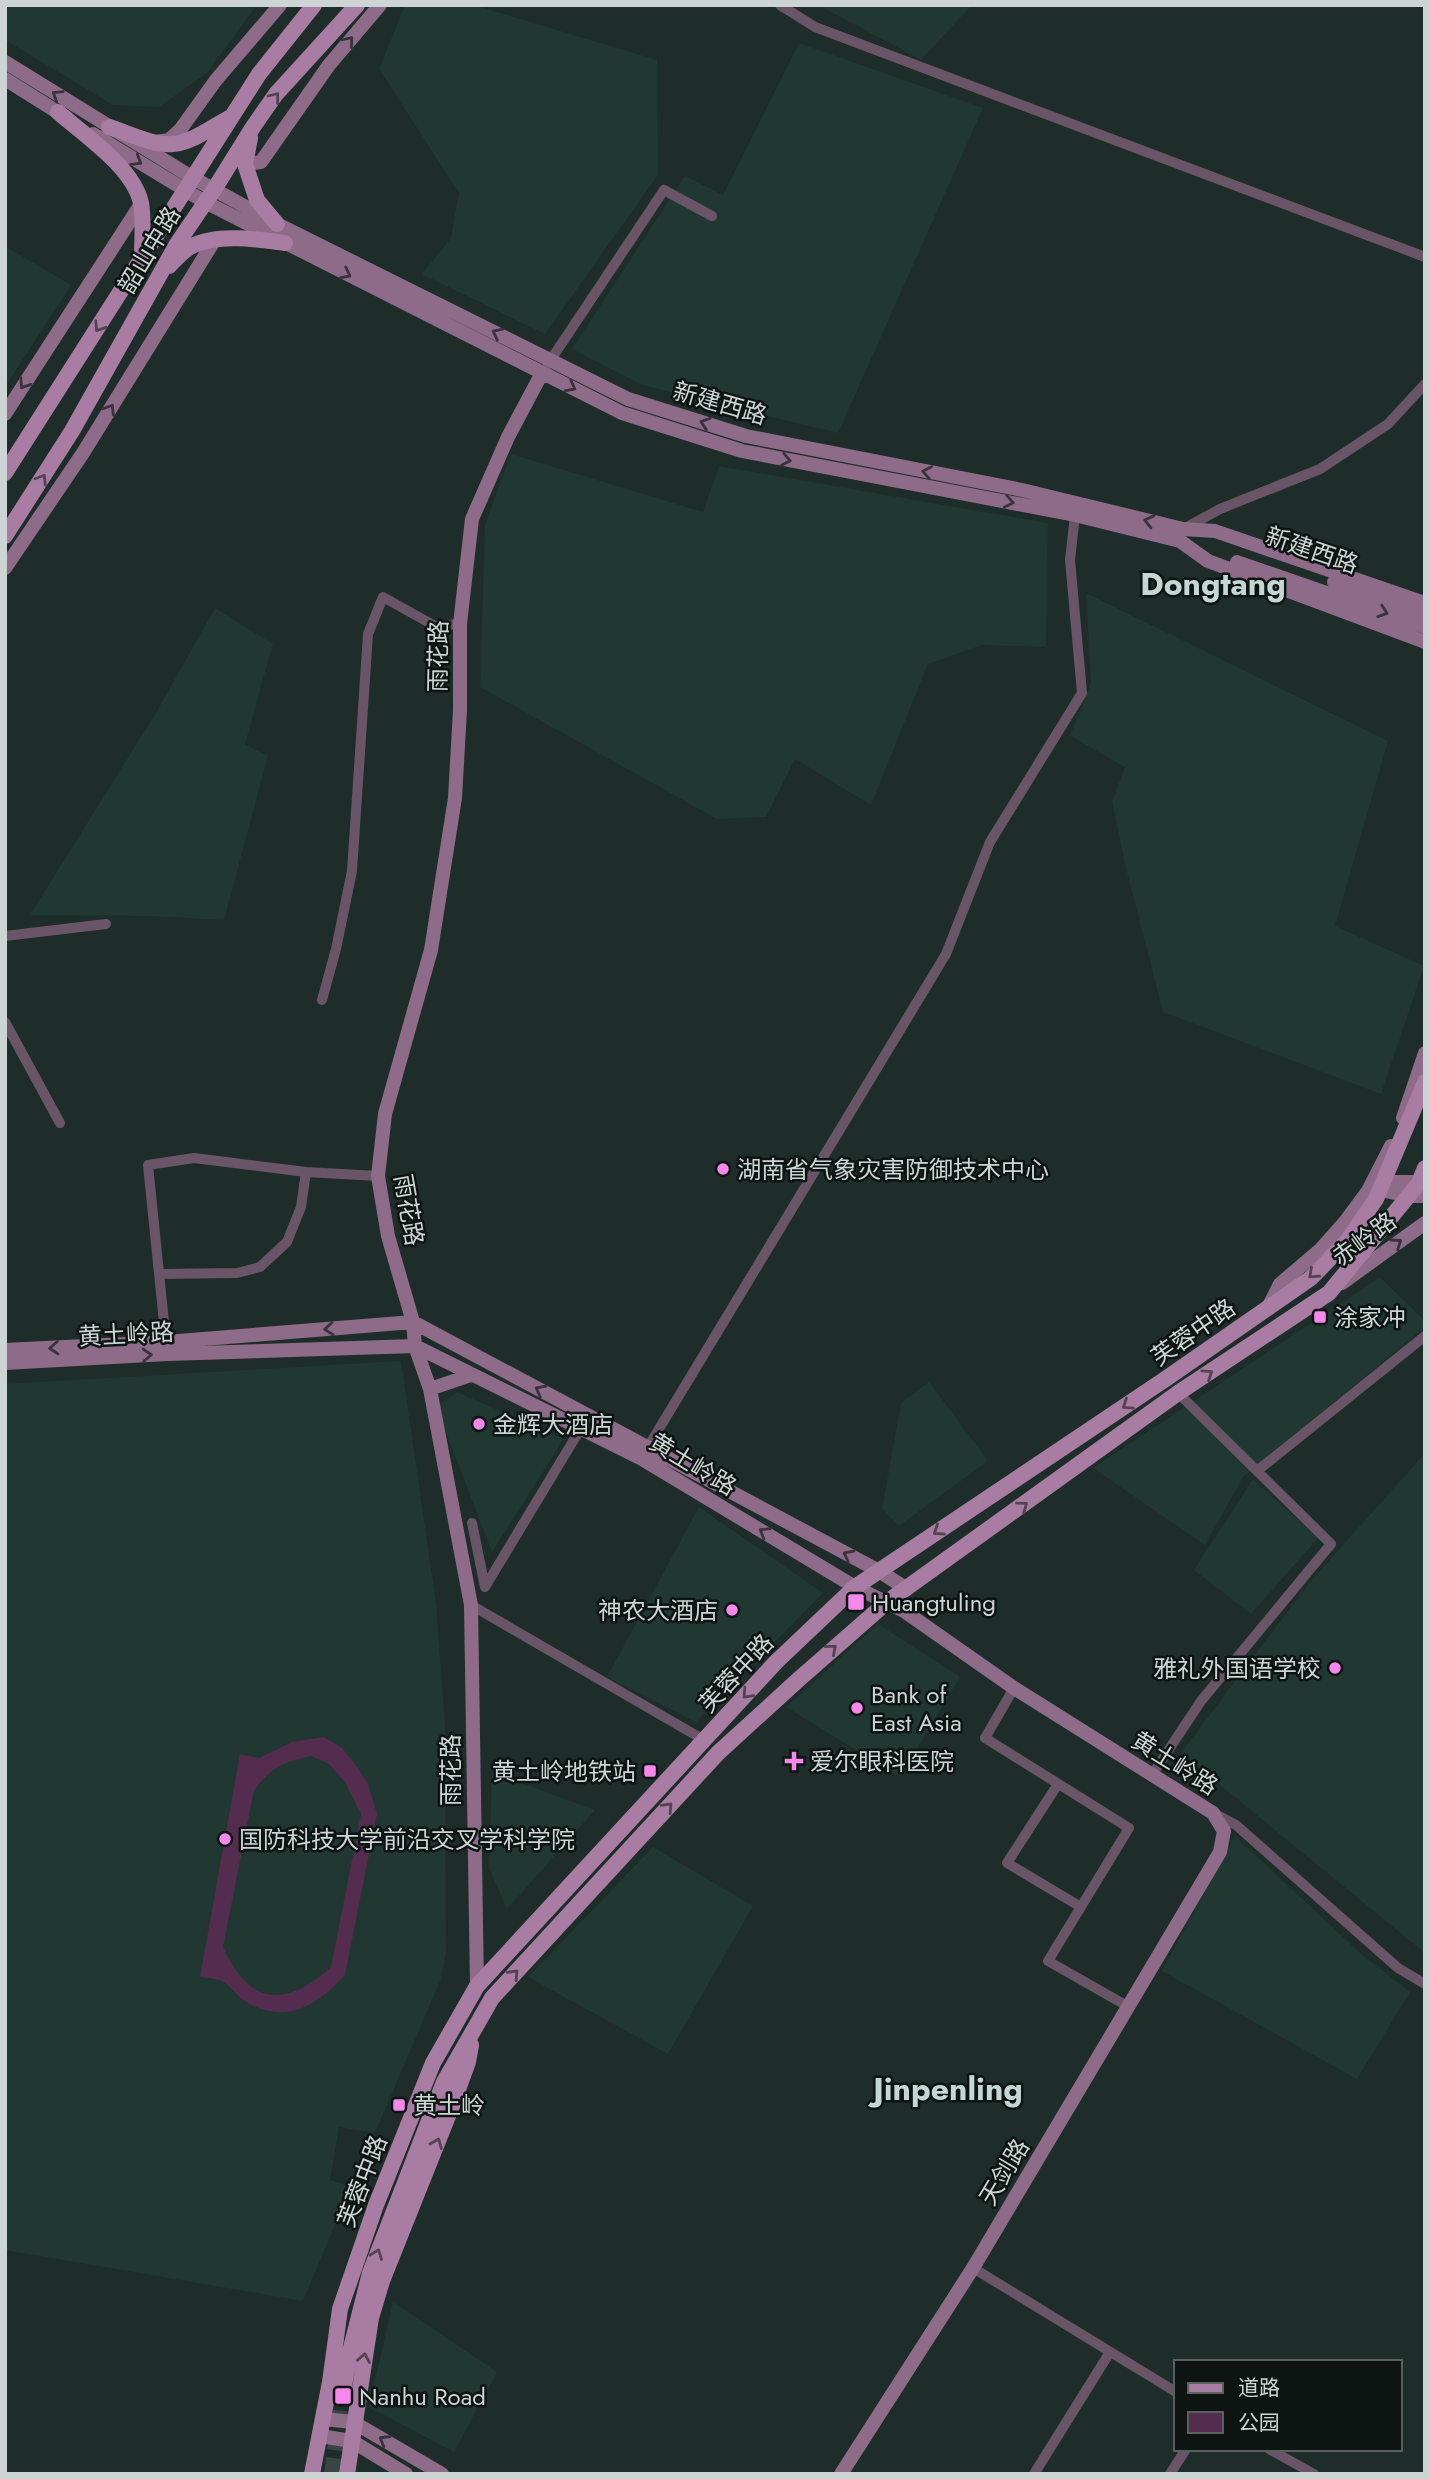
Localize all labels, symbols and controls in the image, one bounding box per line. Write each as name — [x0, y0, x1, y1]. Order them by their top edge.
one-way arrow — [341, 37, 353, 50]
one-way arrow — [52, 90, 65, 103]
one-way arrow — [266, 92, 279, 104]
one-way arrow — [129, 153, 142, 166]
street label: 韶山中路 — [109, 200, 189, 300]
one-way arrow — [339, 266, 351, 280]
one-way arrow — [95, 319, 108, 332]
one-way arrow — [492, 328, 504, 342]
street label: 新建西路 — [669, 373, 771, 433]
one-way arrow — [19, 377, 32, 390]
one-way arrow — [564, 379, 576, 393]
one-way arrow — [102, 404, 115, 417]
one-way arrow — [699, 417, 711, 432]
one-way arrow — [780, 451, 792, 466]
one-way arrow — [921, 465, 933, 480]
one-way arrow — [33, 473, 46, 486]
one-way arrow — [1003, 494, 1015, 509]
one-way arrow — [1143, 515, 1155, 529]
street label: 新建西路 — [1261, 518, 1363, 582]
district label: Dongtang — [1140, 561, 1286, 607]
one-way arrow — [1376, 604, 1388, 618]
street label: 雨花路 — [420, 620, 456, 692]
place label: 湖南省气象灾害防御技术中心 — [737, 1152, 1049, 1187]
marker: 湖南省气象灾害防御技术中心 — [715, 1161, 731, 1177]
street label: 雨花路 — [386, 1172, 432, 1248]
street label: 赤岭路 — [1325, 1204, 1403, 1274]
one-way arrow — [1389, 1239, 1402, 1251]
one-way arrow — [1308, 1266, 1321, 1279]
street label: 芙蓉中路 — [1144, 1290, 1242, 1374]
place label: 涂家冲 — [1334, 1300, 1406, 1335]
marker: 涂家冲 — [1312, 1309, 1328, 1325]
street label: 黄土岭路 — [77, 1314, 175, 1354]
one-way arrow — [324, 1321, 335, 1336]
one-way arrow — [48, 1340, 59, 1355]
one-way arrow — [142, 1348, 153, 1363]
one-way arrow — [1200, 1369, 1213, 1382]
one-way arrow — [534, 1385, 547, 1398]
one-way arrow — [1122, 1397, 1135, 1409]
place label: 金辉大酒店 — [493, 1407, 613, 1442]
marker: 金辉大酒店 — [471, 1416, 487, 1432]
street label: 黄土岭路 — [643, 1424, 743, 1504]
one-way arrow — [1015, 1502, 1027, 1514]
one-way arrow — [933, 1523, 946, 1535]
one-way arrow — [758, 1527, 771, 1540]
one-way arrow — [843, 1550, 855, 1563]
place label: Huangtuling — [872, 1585, 996, 1620]
marker: Huangtuling — [846, 1592, 866, 1612]
place label: 神农大酒店 — [598, 1593, 718, 1628]
marker: 神农大酒店 — [724, 1602, 740, 1618]
street label: 芙蓉中路 — [690, 1626, 782, 1720]
one-way arrow — [824, 1645, 837, 1658]
place label: 雅礼外国语学校 — [1153, 1651, 1321, 1686]
marker: 雅礼外国语学校 — [1327, 1660, 1343, 1676]
place label: Bank of East Asia — [871, 1677, 962, 1740]
one-way arrow — [743, 1686, 755, 1699]
marker: Bank of East Asia — [849, 1700, 865, 1716]
street label: 黄土岭路 — [1125, 1723, 1225, 1803]
street label: 雨花路 — [433, 1734, 468, 1806]
place label: 爱尔眼科医院 — [810, 1744, 954, 1779]
marker: 爱尔眼科医院 — [784, 1751, 804, 1771]
place label: 黄土岭地铁站 — [492, 1754, 636, 1789]
marker: 黄土岭地铁站 — [642, 1763, 658, 1779]
one-way arrow — [660, 1802, 673, 1815]
place label: 国防科技大学前沿交叉学科学院 — [239, 1822, 575, 1857]
marker: 国防科技大学前沿交叉学科学院 — [217, 1831, 233, 1847]
one-way arrow — [506, 1969, 518, 1982]
district label: Jinpenling — [867, 2066, 1023, 2112]
place label: 黄土岭 — [413, 2088, 485, 2123]
marker: 黄土岭 — [391, 2097, 407, 2113]
street label: 芙蓉中路 — [328, 2130, 396, 2232]
street label: 天剑路 — [970, 2132, 1038, 2212]
one-way arrow — [429, 2138, 443, 2150]
one-way arrow — [369, 2248, 383, 2260]
one-way arrow — [356, 2352, 371, 2364]
legend — [1174, 2360, 1402, 2451]
text: 道路 — [1238, 2373, 1280, 2403]
place label: Nanhu Road — [359, 2379, 486, 2414]
marker: Nanhu Road — [333, 2386, 353, 2406]
text: 公园 — [1238, 2408, 1280, 2438]
one-way arrow — [379, 2436, 392, 2449]

